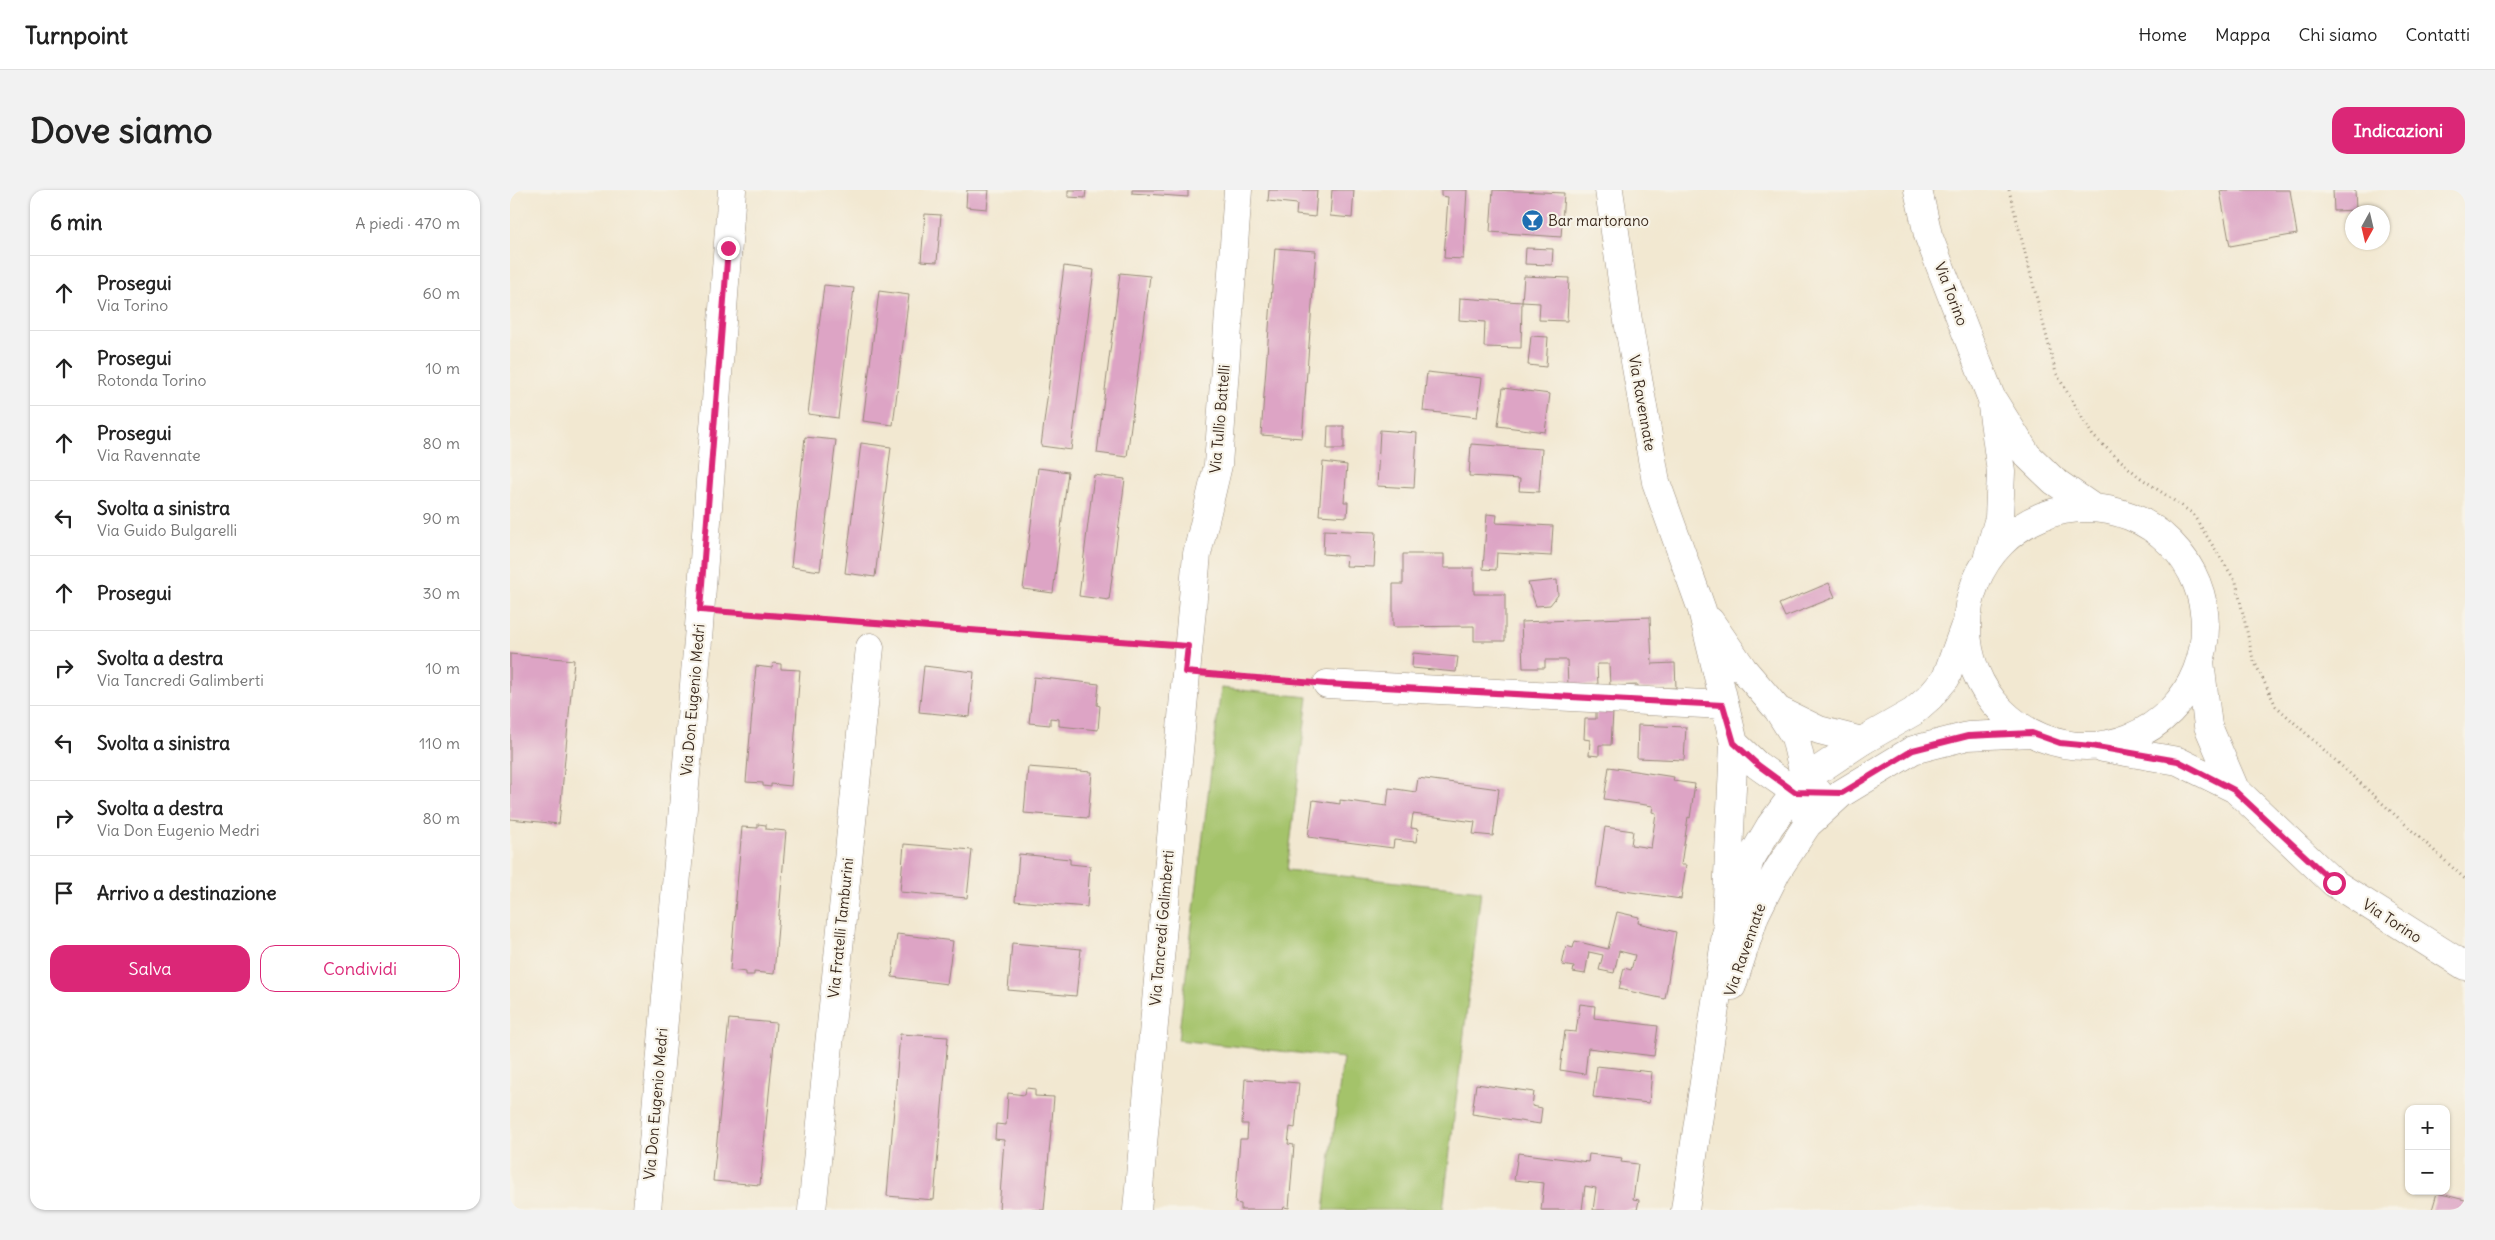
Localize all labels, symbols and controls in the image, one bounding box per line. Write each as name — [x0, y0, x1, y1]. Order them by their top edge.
text: Turnpoint — [25, 20, 128, 50]
text: Home — [2138, 23, 2187, 46]
text: Mappa — [2215, 23, 2270, 46]
text: Chi siamo — [2298, 23, 2377, 46]
text: Contatti — [2405, 23, 2470, 46]
button: Indicazioni — [2332, 107, 2465, 154]
text: Dove siamo — [30, 108, 213, 152]
north arrow — [2345, 205, 2390, 250]
text: 6 min — [50, 209, 102, 236]
bar icon: Bar martorano — [1520, 209, 1544, 233]
place label: Bar martorano — [1548, 211, 1649, 230]
text: A piedi · 470 m — [355, 213, 460, 233]
route end — [717, 237, 740, 260]
street label: Via Torino — [1931, 259, 1972, 328]
text: Prosegui — [97, 271, 172, 295]
icon: ahead — [50, 279, 78, 307]
text: 60 m — [422, 283, 460, 303]
text: Via Torino — [97, 295, 168, 315]
text: Prosegui — [97, 346, 172, 370]
street label: Via Ravennate — [1625, 353, 1660, 452]
icon: ahead — [50, 354, 78, 382]
text: 10 m — [425, 358, 460, 378]
street label: Via Tullio Battelli — [1205, 364, 1234, 474]
text: Rotonda Torino — [97, 370, 207, 390]
text: Prosegui — [97, 421, 172, 445]
icon: ahead — [50, 429, 78, 457]
text: 80 m — [422, 433, 460, 453]
text: Via Ravennate — [97, 445, 201, 465]
text: Svolta a sinistra — [97, 496, 230, 520]
icon: left — [50, 504, 78, 532]
text: 90 m — [422, 508, 460, 528]
text: Via Guido Bulgarelli — [97, 520, 237, 540]
icon: ahead — [50, 579, 78, 607]
text: Prosegui — [97, 581, 172, 605]
text: 30 m — [423, 583, 460, 603]
street label: Via Don Eugenio Medri — [676, 623, 709, 777]
text: Svolta a destra — [97, 646, 223, 670]
icon: right — [50, 654, 78, 682]
text: 10 m — [425, 658, 460, 678]
text: Via Tancredi Galimberti — [97, 670, 264, 690]
icon: left — [50, 729, 78, 757]
text: Svolta a sinistra — [97, 731, 230, 755]
text: 110 m — [419, 733, 460, 753]
text: Svolta a destra — [97, 796, 223, 820]
icon: right — [50, 804, 78, 832]
text: 80 m — [422, 808, 460, 828]
text: Via Don Eugenio Medri — [97, 820, 260, 840]
street label: Via Tancredi Galimberti — [1145, 849, 1178, 1007]
street label: Via Fratelli Tamburini — [824, 857, 857, 999]
route start — [2323, 872, 2346, 895]
icon: arrive — [50, 879, 78, 907]
text: Arrivo a destinazione — [97, 881, 276, 905]
street label: Via Torino — [2359, 894, 2425, 947]
street label: Via Ravennate — [1720, 901, 1769, 999]
button: Salva — [50, 945, 250, 992]
button: Condividi — [260, 945, 460, 992]
street label: Via Don Eugenio Medri — [639, 1027, 672, 1181]
map controls — [2405, 1105, 2450, 1195]
button: + — [2405, 1105, 2450, 1150]
button: − — [2405, 1150, 2450, 1195]

